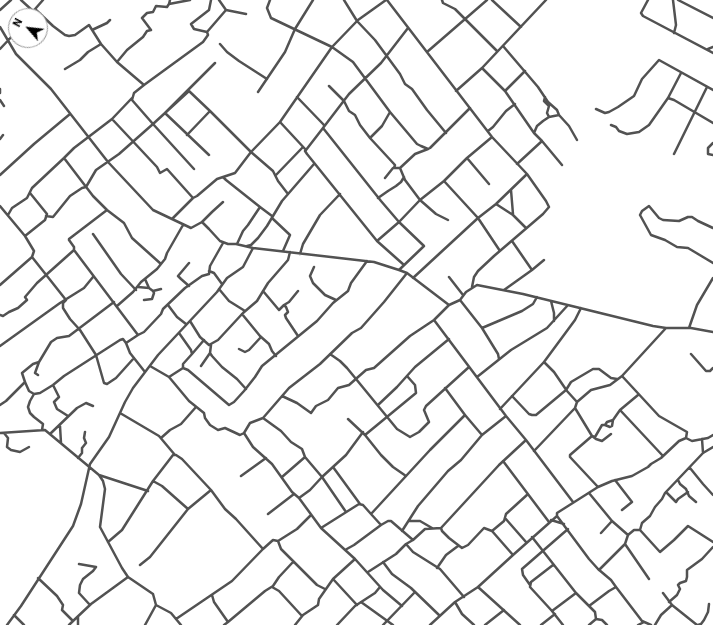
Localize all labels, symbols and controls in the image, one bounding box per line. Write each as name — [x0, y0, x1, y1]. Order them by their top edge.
north arrow — [8, 8, 48, 48]
text: N — [10, 16, 25, 29]

